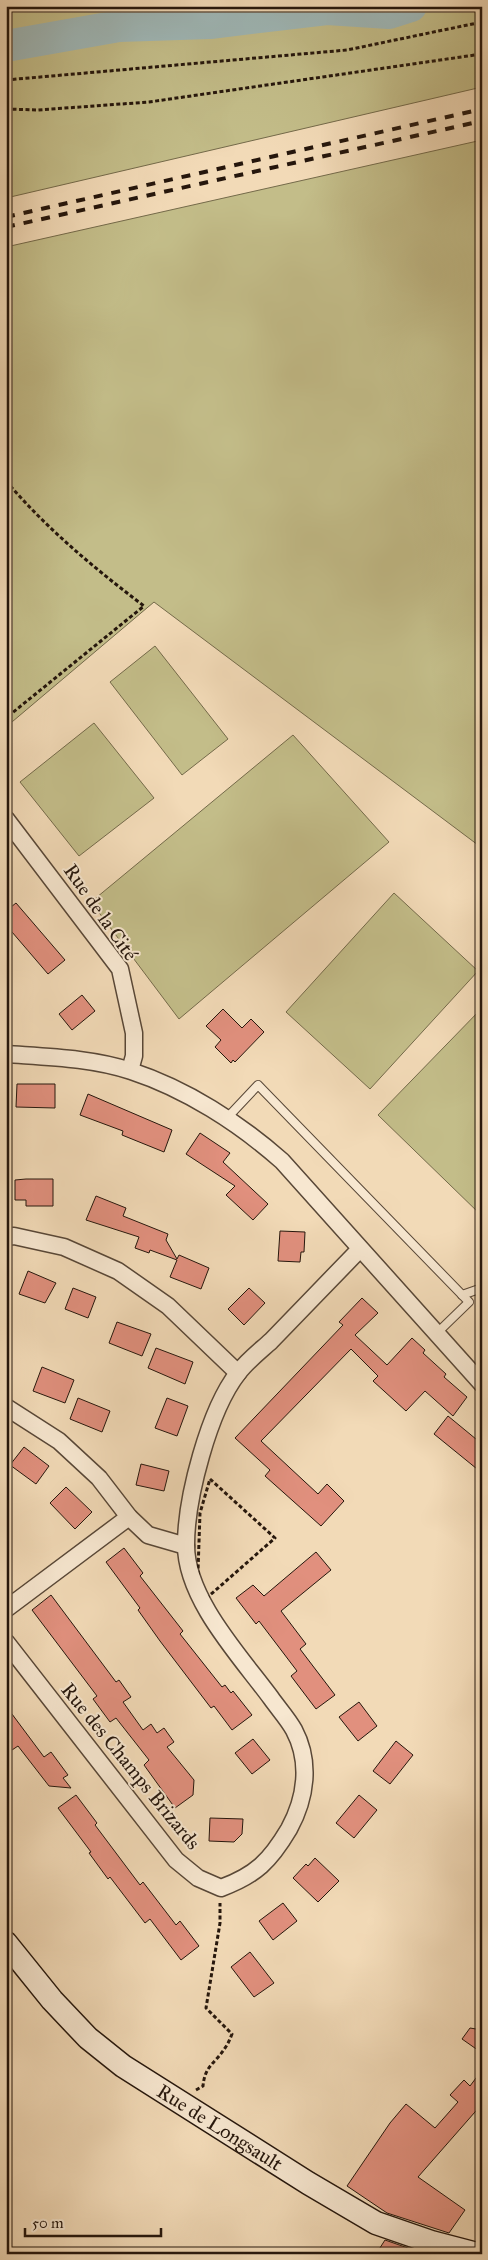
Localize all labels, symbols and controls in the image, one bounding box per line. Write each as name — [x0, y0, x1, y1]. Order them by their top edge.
street label: Rue de la Cité — [59, 859, 143, 965]
street label: Rue des Champs Brizards — [56, 1678, 206, 1854]
street label: Rue de Longsault — [153, 2079, 287, 2176]
scale bar — [25, 2205, 161, 2237]
text: 50 m — [32, 2214, 64, 2232]

